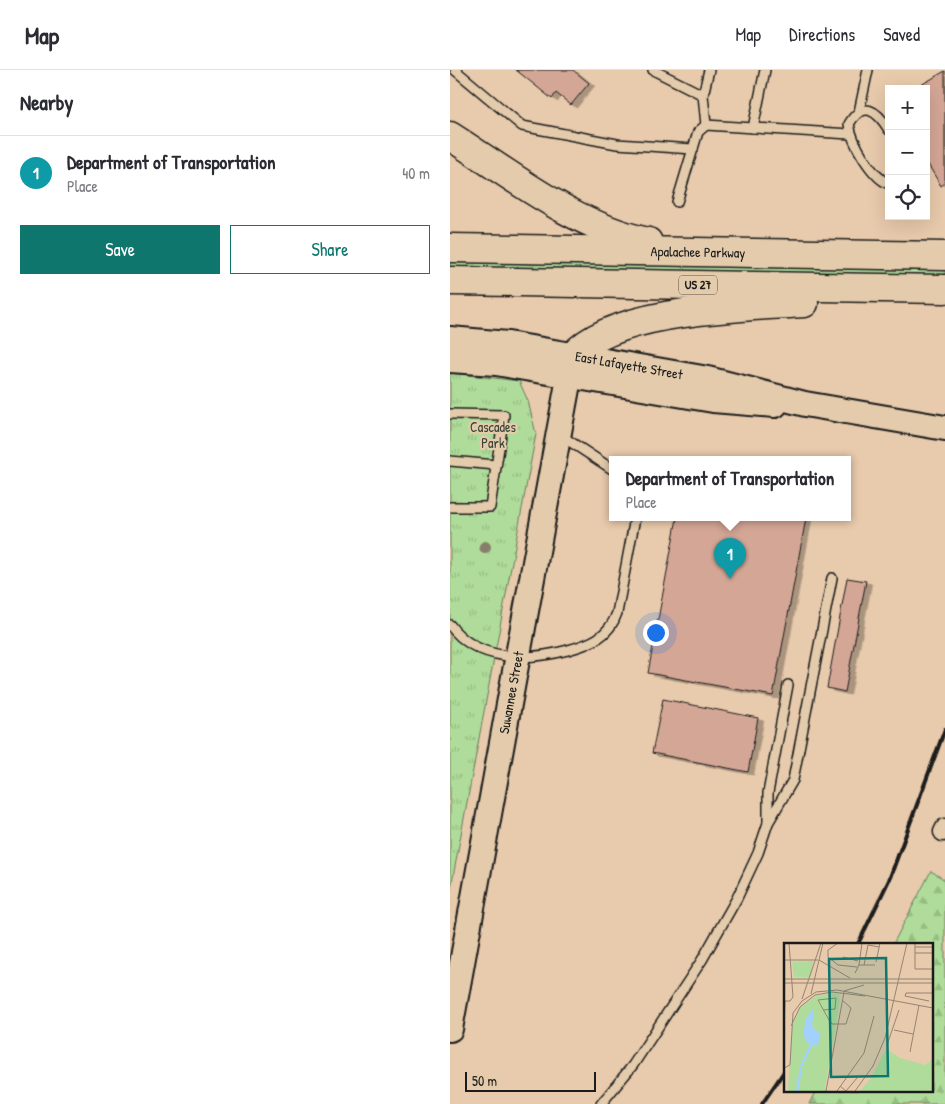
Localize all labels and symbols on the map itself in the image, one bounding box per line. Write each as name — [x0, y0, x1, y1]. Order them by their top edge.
street label: Apalachee Parkway — [651, 241, 746, 263]
road number: US 27 — [679, 276, 717, 294]
street label: East Lafayette Street — [574, 346, 685, 383]
park label: Cascades Park — [470, 417, 516, 452]
pin: 1 — [714, 538, 746, 579]
your location — [643, 620, 669, 646]
street label: Suwannee Street — [494, 649, 527, 735]
inset map — [784, 943, 932, 1092]
scale bar — [465, 1069, 596, 1092]

